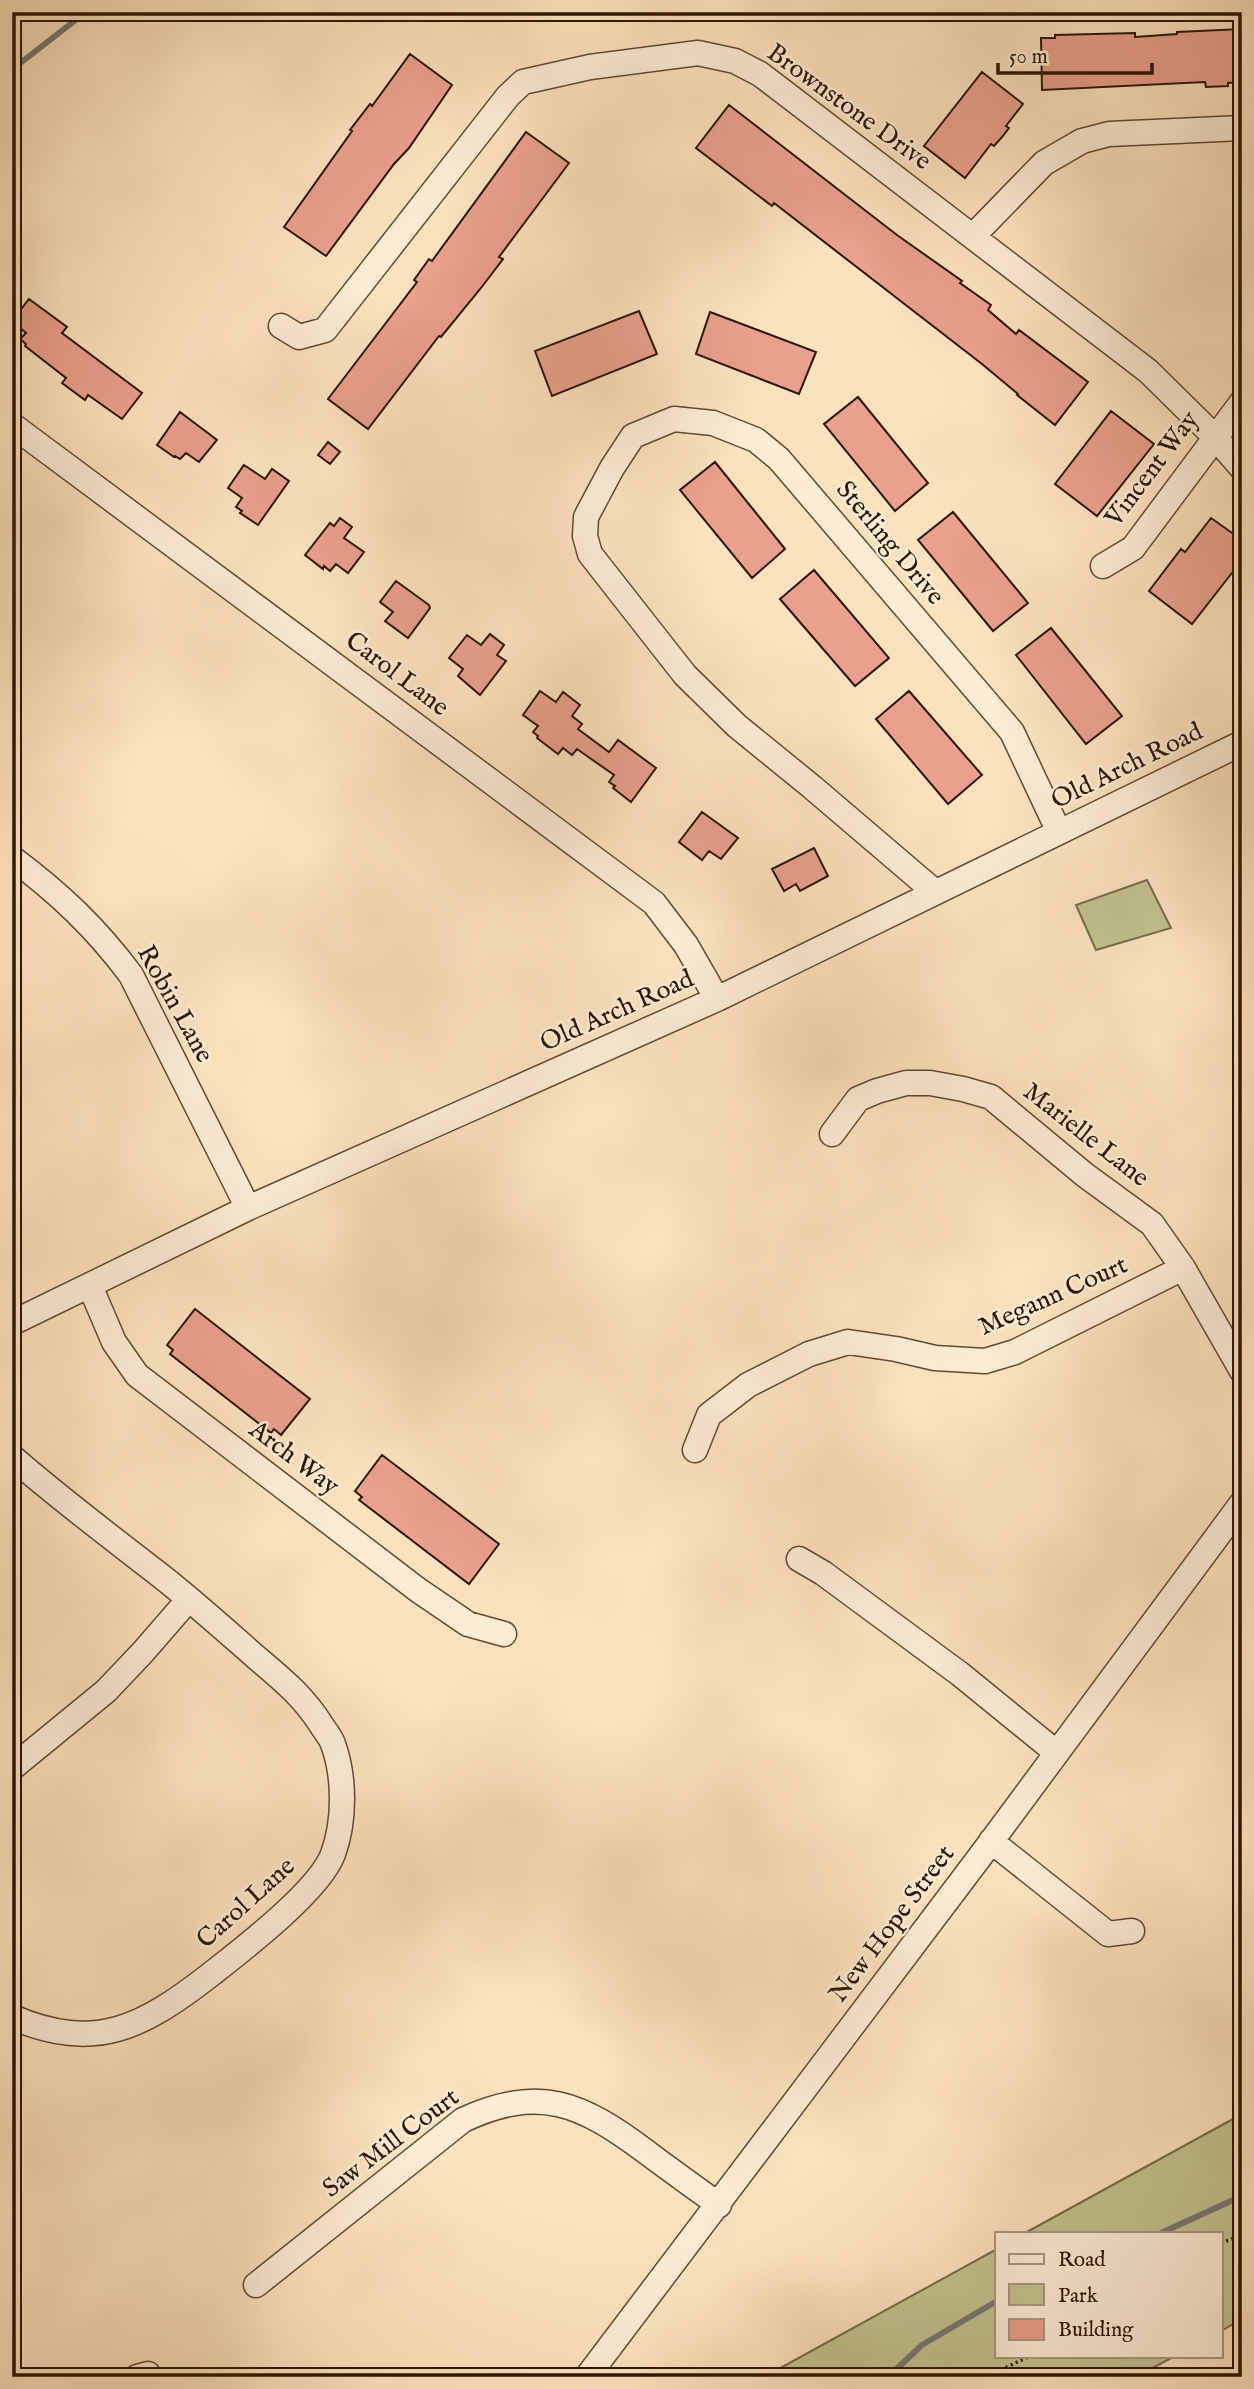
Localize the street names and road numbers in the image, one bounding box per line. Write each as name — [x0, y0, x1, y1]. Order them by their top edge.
street label: Brownstone Drive — [760, 36, 938, 178]
street label: Vincent Way — [1097, 405, 1206, 534]
street label: Sterling Drive — [829, 474, 952, 612]
street label: Carol Lane — [339, 624, 456, 724]
street label: Old Arch Road — [1046, 715, 1208, 817]
street label: Robin Lane — [129, 939, 221, 1069]
street label: Old Arch Road — [535, 962, 699, 1060]
street label: Marielle Lane — [1016, 1075, 1156, 1195]
street label: Megann Court — [974, 1248, 1133, 1343]
street label: Arch Way — [241, 1413, 346, 1503]
street label: New Hope Street — [822, 1839, 962, 2009]
street label: Carol Lane — [190, 1850, 302, 1956]
street label: Saw Mill Court — [316, 2081, 466, 2205]

